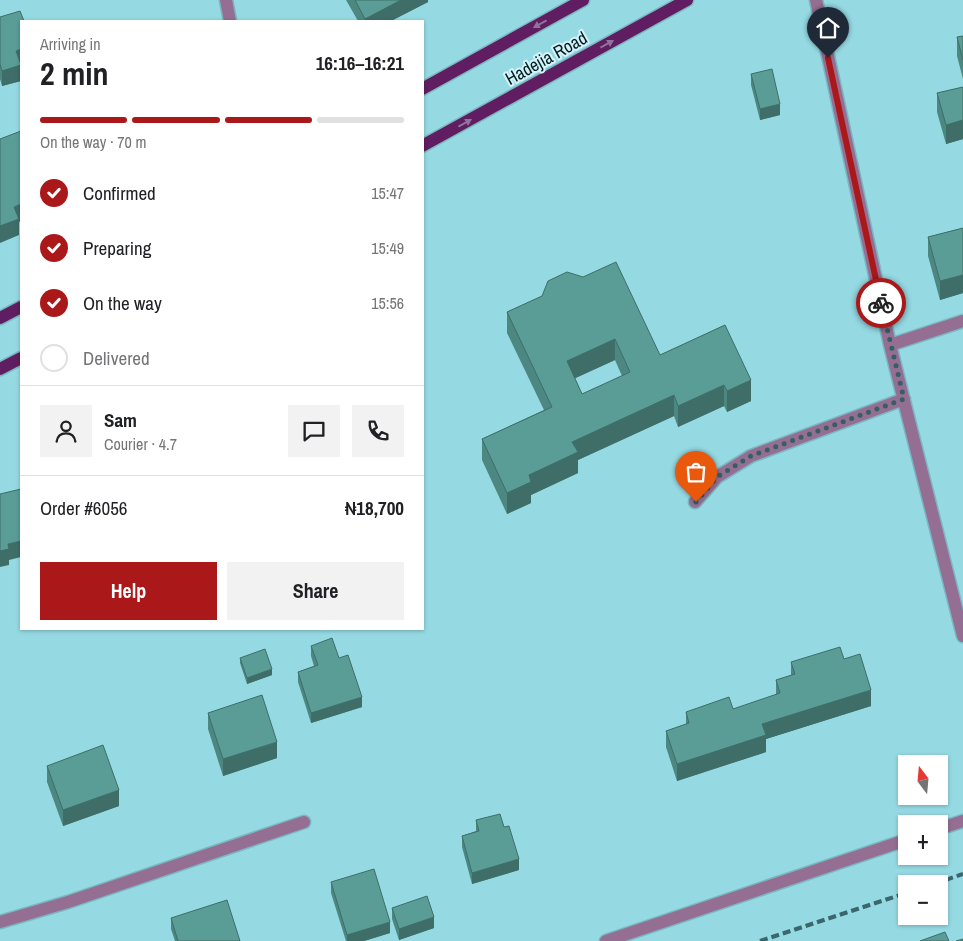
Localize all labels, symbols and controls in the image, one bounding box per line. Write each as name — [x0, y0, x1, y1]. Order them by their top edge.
pin — [807, 7, 849, 58]
icon: home — [814, 14, 842, 42]
one-way arrow — [533, 19, 547, 28]
street label: Hadejia Road — [500, 25, 592, 91]
text: Arriving in — [40, 33, 101, 55]
one-way arrow — [600, 40, 615, 48]
text: 16:16–16:21 — [316, 50, 404, 76]
text: 2 min — [40, 52, 109, 95]
one-way arrow — [459, 118, 472, 127]
text: On the way · 70 m — [40, 131, 146, 153]
icon: check — [40, 179, 68, 207]
text: Confirmed — [83, 180, 156, 206]
text: 15:47 — [371, 182, 404, 204]
icon: check — [40, 234, 68, 262]
text: Preparing — [83, 235, 151, 261]
text: 15:49 — [371, 237, 404, 259]
courier — [856, 278, 906, 328]
icon: check — [40, 289, 68, 317]
icon: bike — [867, 289, 895, 317]
text: On the way — [83, 290, 162, 316]
text: 15:56 — [371, 292, 404, 314]
text: Delivered — [83, 345, 150, 371]
button: person — [40, 405, 92, 457]
button: chat — [288, 405, 340, 457]
button: phone — [352, 405, 404, 457]
text: Sam — [104, 407, 137, 433]
text: Courier · 4.7 — [104, 433, 177, 455]
pin — [675, 451, 717, 502]
icon: bag — [682, 458, 710, 486]
text: Order #6056 — [40, 495, 127, 521]
text: ₦18,700 — [345, 495, 404, 521]
button: Help — [40, 562, 217, 620]
button: Share — [227, 562, 404, 620]
north arrow — [898, 755, 948, 805]
map controls — [898, 755, 948, 925]
button: + — [898, 815, 948, 865]
button: − — [898, 875, 948, 925]

